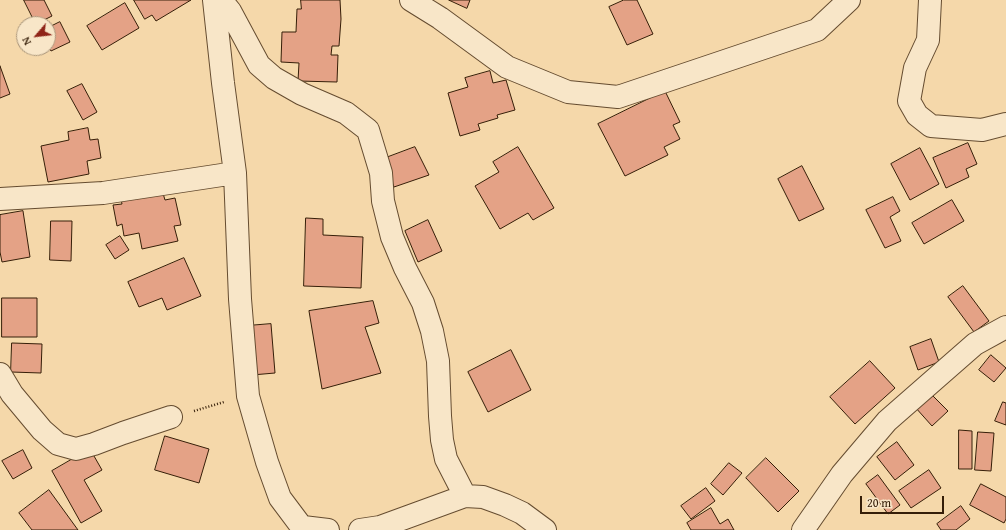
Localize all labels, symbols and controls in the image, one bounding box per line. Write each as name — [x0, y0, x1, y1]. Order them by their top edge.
north arrow — [16, 16, 56, 56]
text: N — [18, 34, 35, 48]
scale bar — [862, 488, 946, 514]
text: 20 m — [867, 494, 891, 511]

